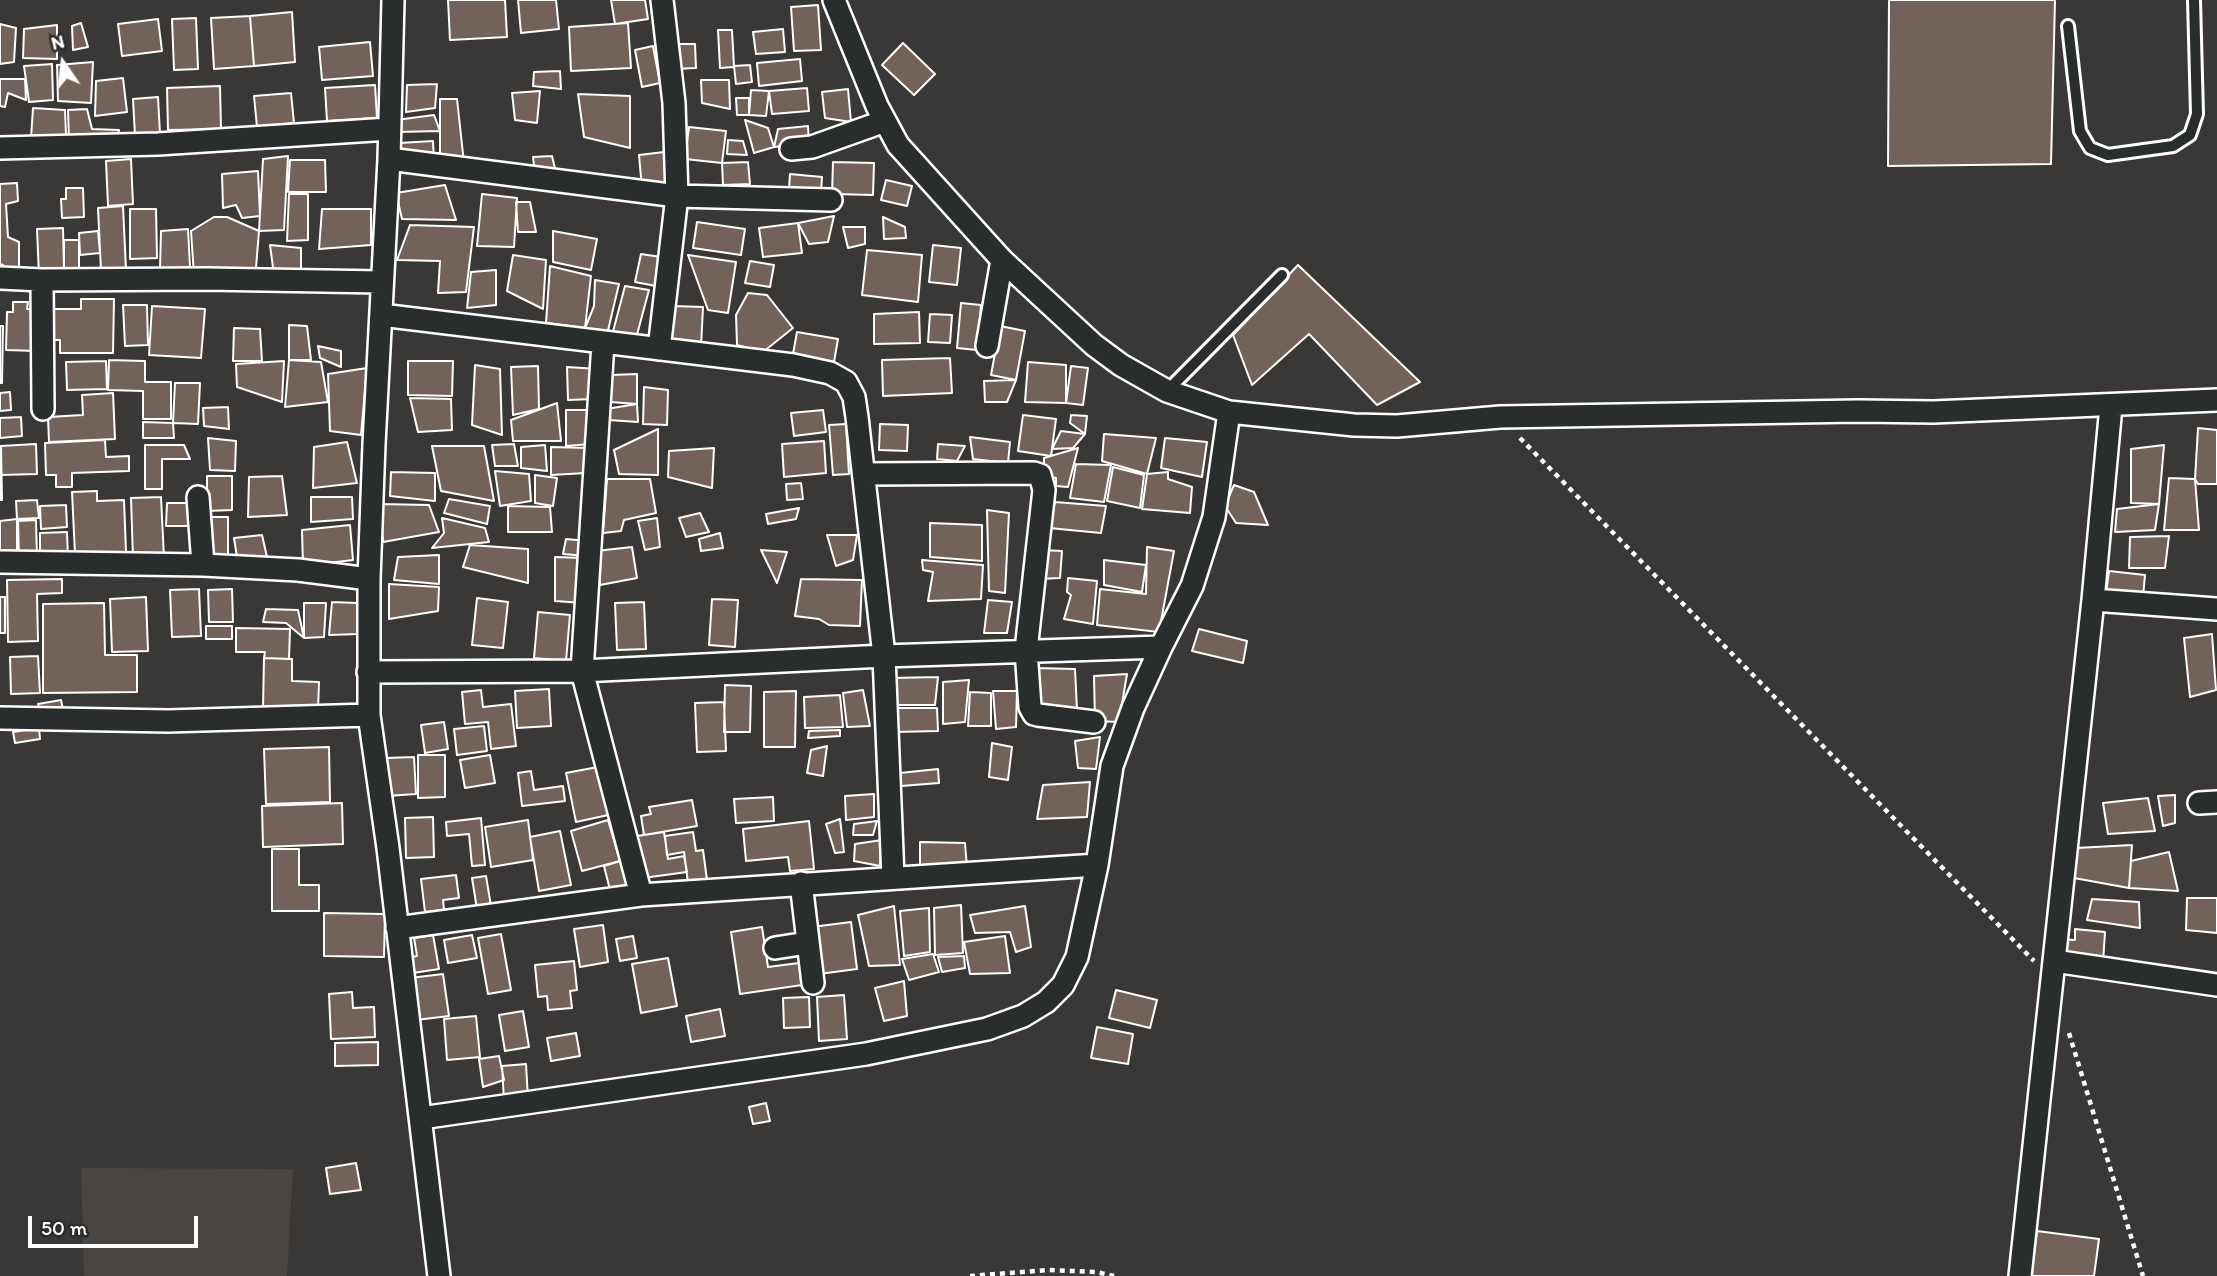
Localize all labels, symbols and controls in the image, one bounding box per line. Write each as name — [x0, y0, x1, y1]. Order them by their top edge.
north arrow — [28, 28, 98, 98]
text: N — [49, 29, 67, 55]
scale bar — [32, 1202, 201, 1246]
text: 50 m — [41, 1215, 87, 1240]

